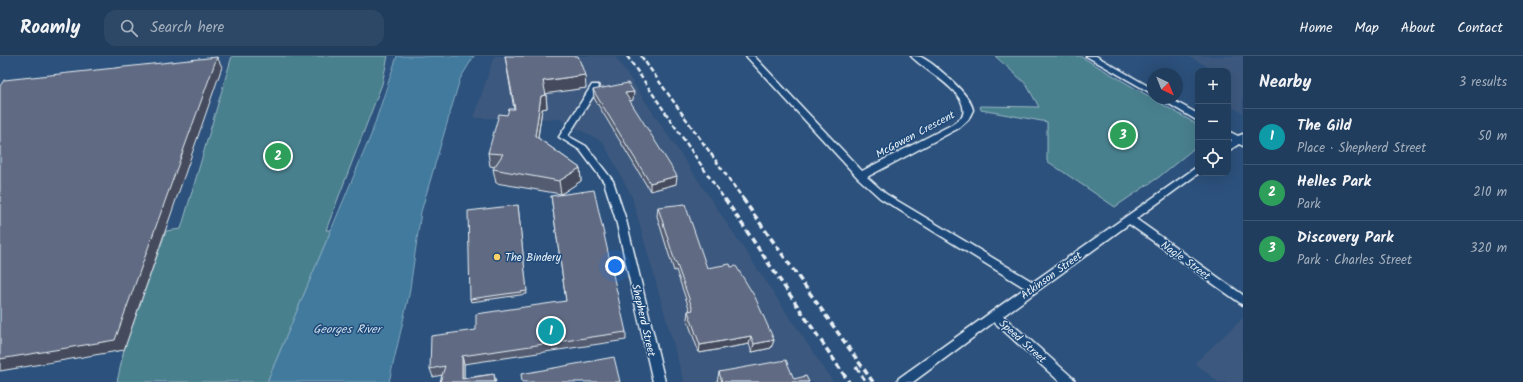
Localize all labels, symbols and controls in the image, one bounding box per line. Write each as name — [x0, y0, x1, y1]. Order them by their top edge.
search box — [104, 10, 384, 46]
text: Roamly — [20, 13, 80, 43]
text: Search here — [150, 16, 224, 40]
icon: search — [118, 17, 140, 39]
text: Home — [1299, 17, 1333, 39]
text: Map — [1355, 17, 1379, 39]
text: About — [1401, 17, 1435, 39]
text: Contact — [1457, 17, 1503, 39]
north arrow — [1147, 68, 1183, 104]
map controls — [1195, 68, 1231, 176]
button: + — [1195, 68, 1231, 104]
text: Nearby — [1259, 69, 1311, 96]
text: 3 results — [1459, 72, 1507, 93]
button: − — [1195, 104, 1231, 140]
street label: McGowen Crescent — [873, 106, 959, 163]
text: The Gild — [1297, 114, 1352, 138]
pin: 3 — [1110, 120, 1136, 150]
text: 1 — [1270, 126, 1274, 147]
text: 50 m — [1478, 126, 1507, 147]
text: Place · Shepherd Street — [1297, 138, 1426, 159]
button: locate — [1195, 140, 1231, 176]
pin: 2 — [265, 141, 291, 171]
text: Helles Park — [1297, 170, 1371, 194]
text: 2 — [1268, 182, 1276, 203]
text: 210 m — [1473, 182, 1507, 203]
text: Park — [1297, 194, 1321, 215]
text: Discovery Park — [1297, 226, 1393, 250]
street label: Nagle Street — [1157, 237, 1215, 286]
text: 3 — [1268, 238, 1276, 259]
text: 320 m — [1470, 238, 1507, 259]
street label: Atkinson Street — [1017, 247, 1087, 304]
place label: The Bindery — [505, 249, 562, 267]
text: Park · Charles Street — [1297, 250, 1412, 271]
marker: The Bindery — [492, 252, 502, 262]
your location — [605, 256, 625, 276]
street label: Shepherd Street — [626, 282, 660, 359]
street label: Speed Street — [994, 315, 1051, 369]
pin: 1 — [538, 316, 564, 346]
water label: Georges River — [313, 320, 384, 339]

